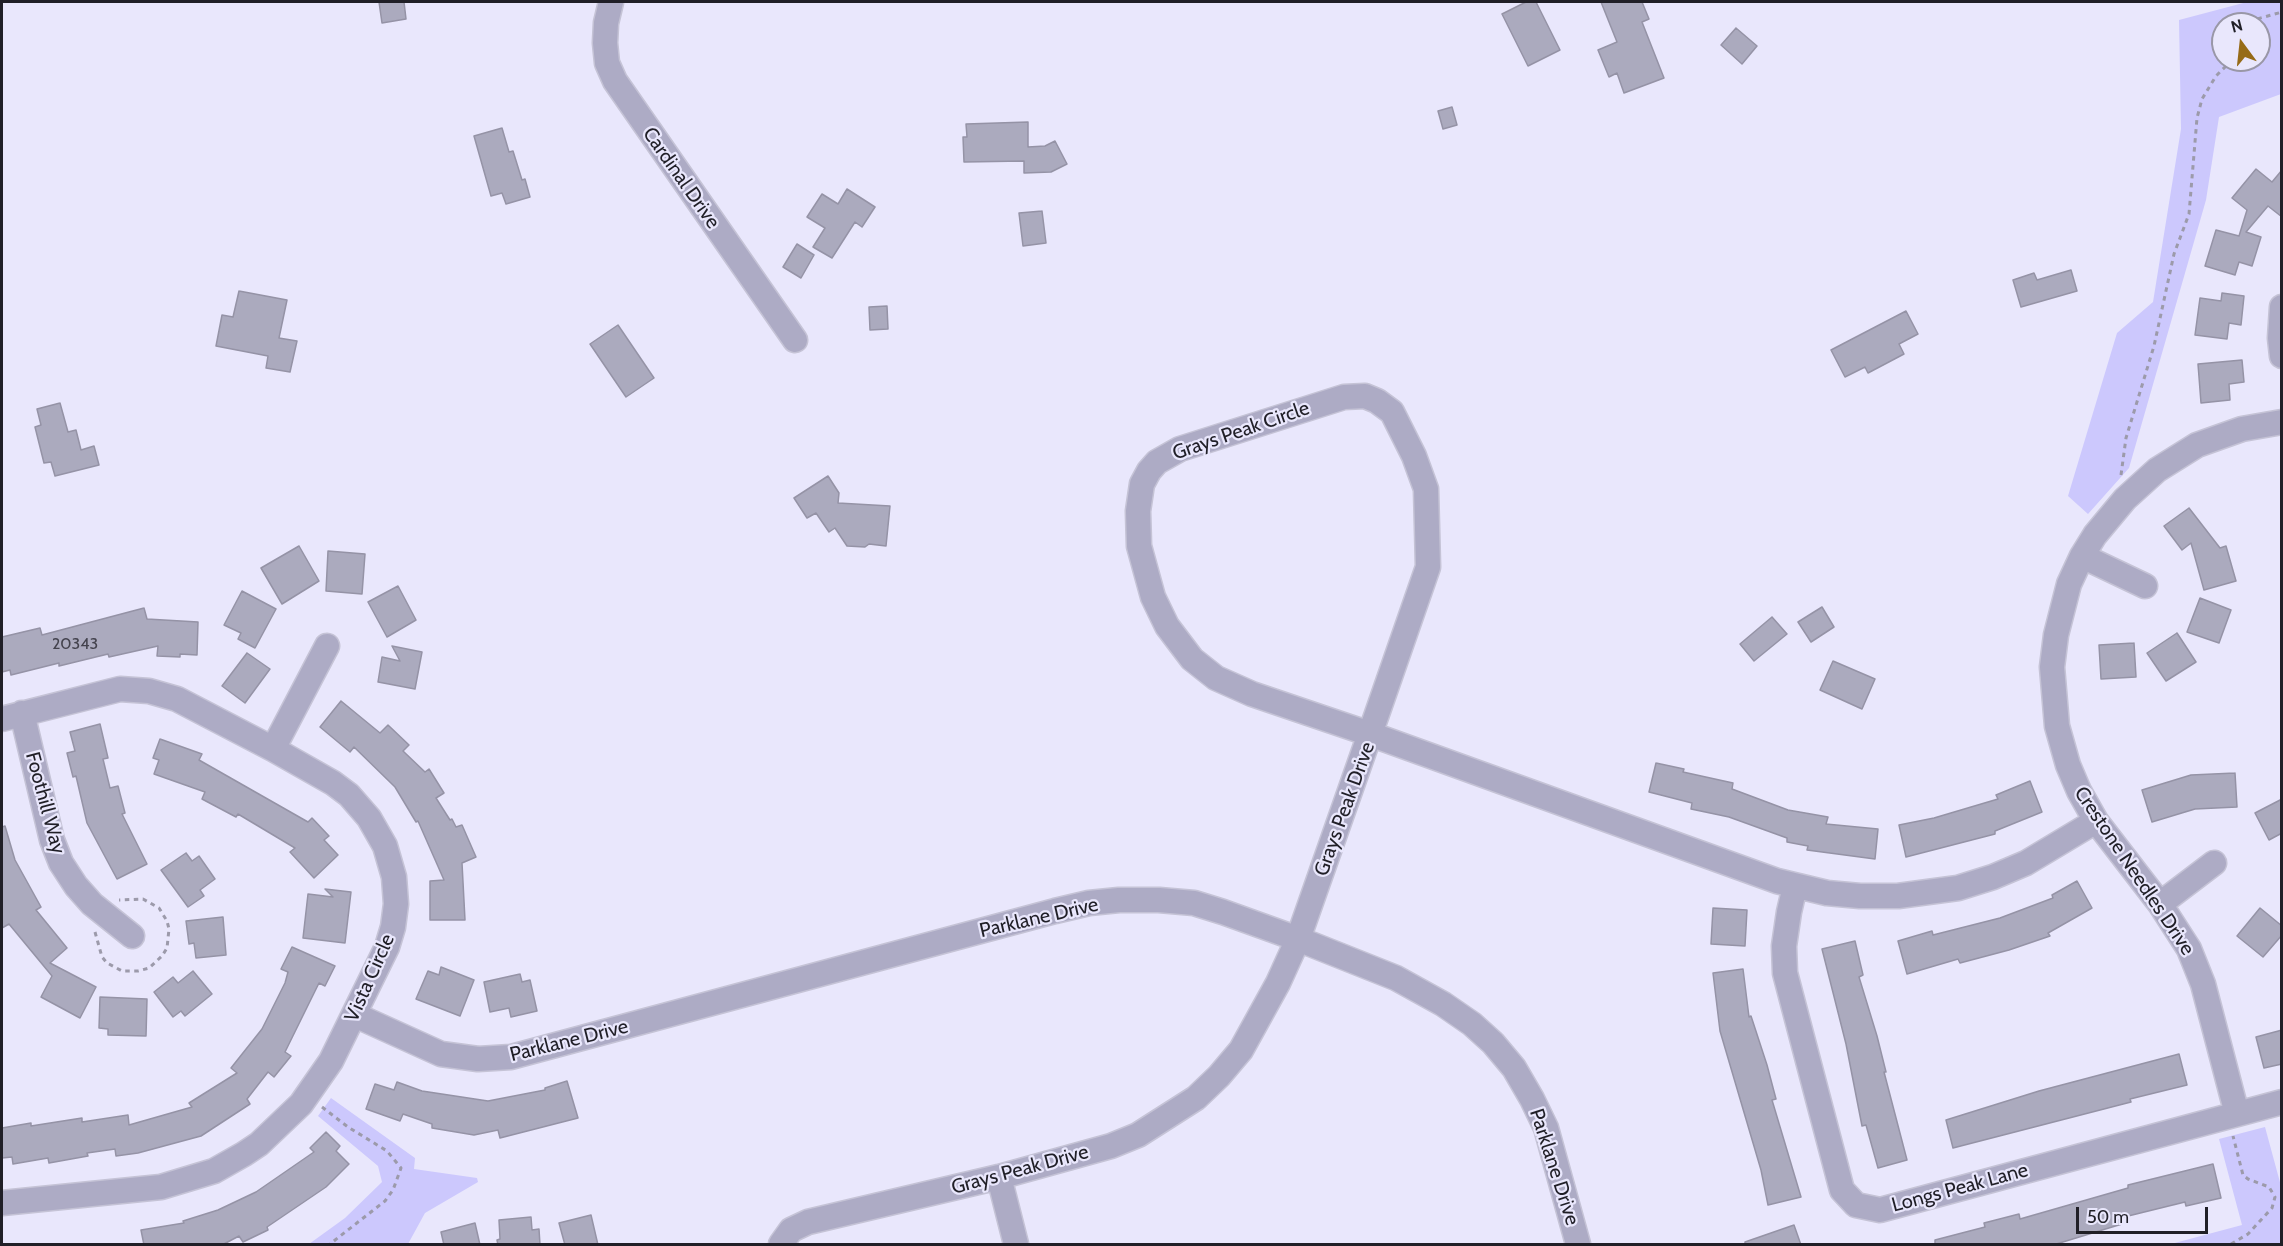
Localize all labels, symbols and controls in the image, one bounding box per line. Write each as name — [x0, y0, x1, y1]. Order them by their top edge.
north arrow — [2211, 12, 2271, 72]
text: N — [2229, 15, 2245, 37]
street label: Cardinal Drive — [637, 123, 725, 233]
street label: Grays Peak Circle — [1169, 396, 1313, 466]
house number: 20343 — [52, 634, 98, 654]
street label: Grays Peak Drive — [1310, 739, 1380, 879]
street label: Foothill Way — [20, 749, 70, 857]
street label: Crestone Needles Drive — [2069, 782, 2199, 960]
street label: Parklane Drive — [977, 893, 1101, 943]
street label: Vista Circle — [340, 930, 400, 1026]
street label: Parklane Drive — [507, 1015, 631, 1067]
street label: Parklane Drive — [1524, 1106, 1584, 1228]
street label: Grays Peak Drive — [949, 1140, 1091, 1200]
street label: Longs Peak Lane — [1889, 1158, 2031, 1218]
scale bar — [2079, 1195, 2211, 1233]
text: 50 m — [2087, 1206, 2129, 1228]

